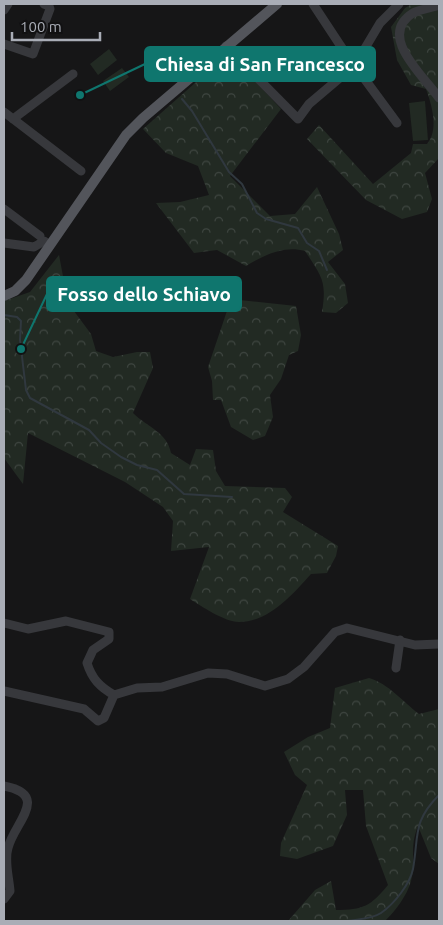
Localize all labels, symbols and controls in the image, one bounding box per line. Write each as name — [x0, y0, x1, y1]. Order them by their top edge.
scale bar — [12, 10, 100, 42]
text: 100 m — [20, 18, 62, 35]
callout: Chiesa di San Francesco — [145, 47, 375, 81]
text: Chiesa di San Francesco — [155, 53, 365, 75]
callout: Fosso dello Schiavo — [47, 277, 241, 311]
text: Fosso dello Schiavo — [57, 283, 231, 305]

